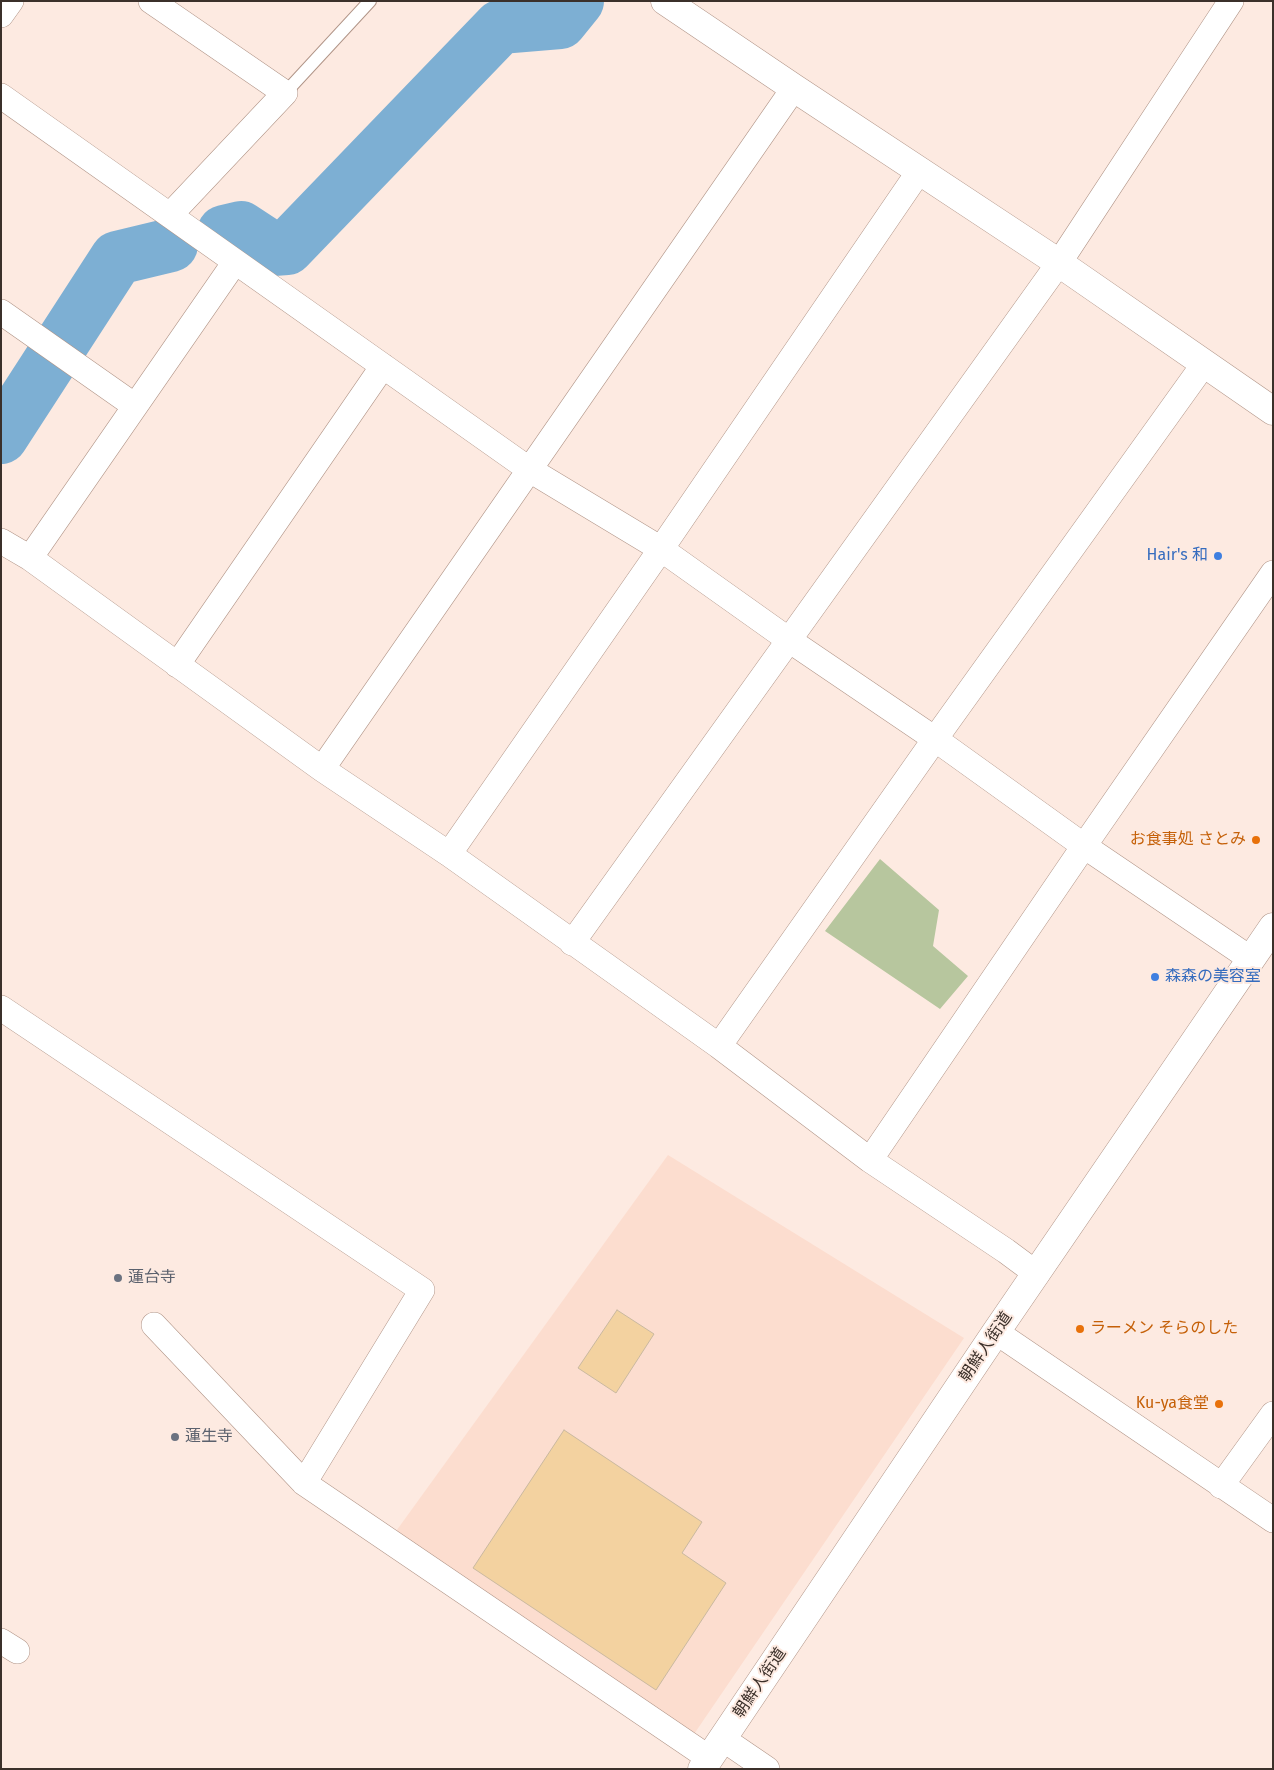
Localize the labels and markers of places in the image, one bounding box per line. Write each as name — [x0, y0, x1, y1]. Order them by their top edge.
place label: Hair's 和 — [1147, 546, 1208, 566]
marker: Hair's 和 — [1212, 550, 1224, 562]
place label: お食事処 さとみ — [1130, 830, 1246, 850]
marker: お食事処 さとみ — [1250, 834, 1262, 846]
place label: 森森の美容室 — [1165, 967, 1261, 987]
marker: 森森の美容室 — [1149, 971, 1161, 983]
place label: 蓮台寺 — [128, 1268, 176, 1288]
marker: 蓮台寺 — [112, 1272, 124, 1284]
place label: ラーメン そらのした — [1090, 1319, 1238, 1339]
marker: ラーメン そらのした — [1074, 1323, 1086, 1335]
place label: Ku-ya食堂 — [1136, 1394, 1209, 1414]
marker: Ku-ya食堂 — [1213, 1398, 1225, 1410]
place label: 蓮生寺 — [185, 1427, 233, 1447]
marker: 蓮生寺 — [169, 1431, 181, 1443]

